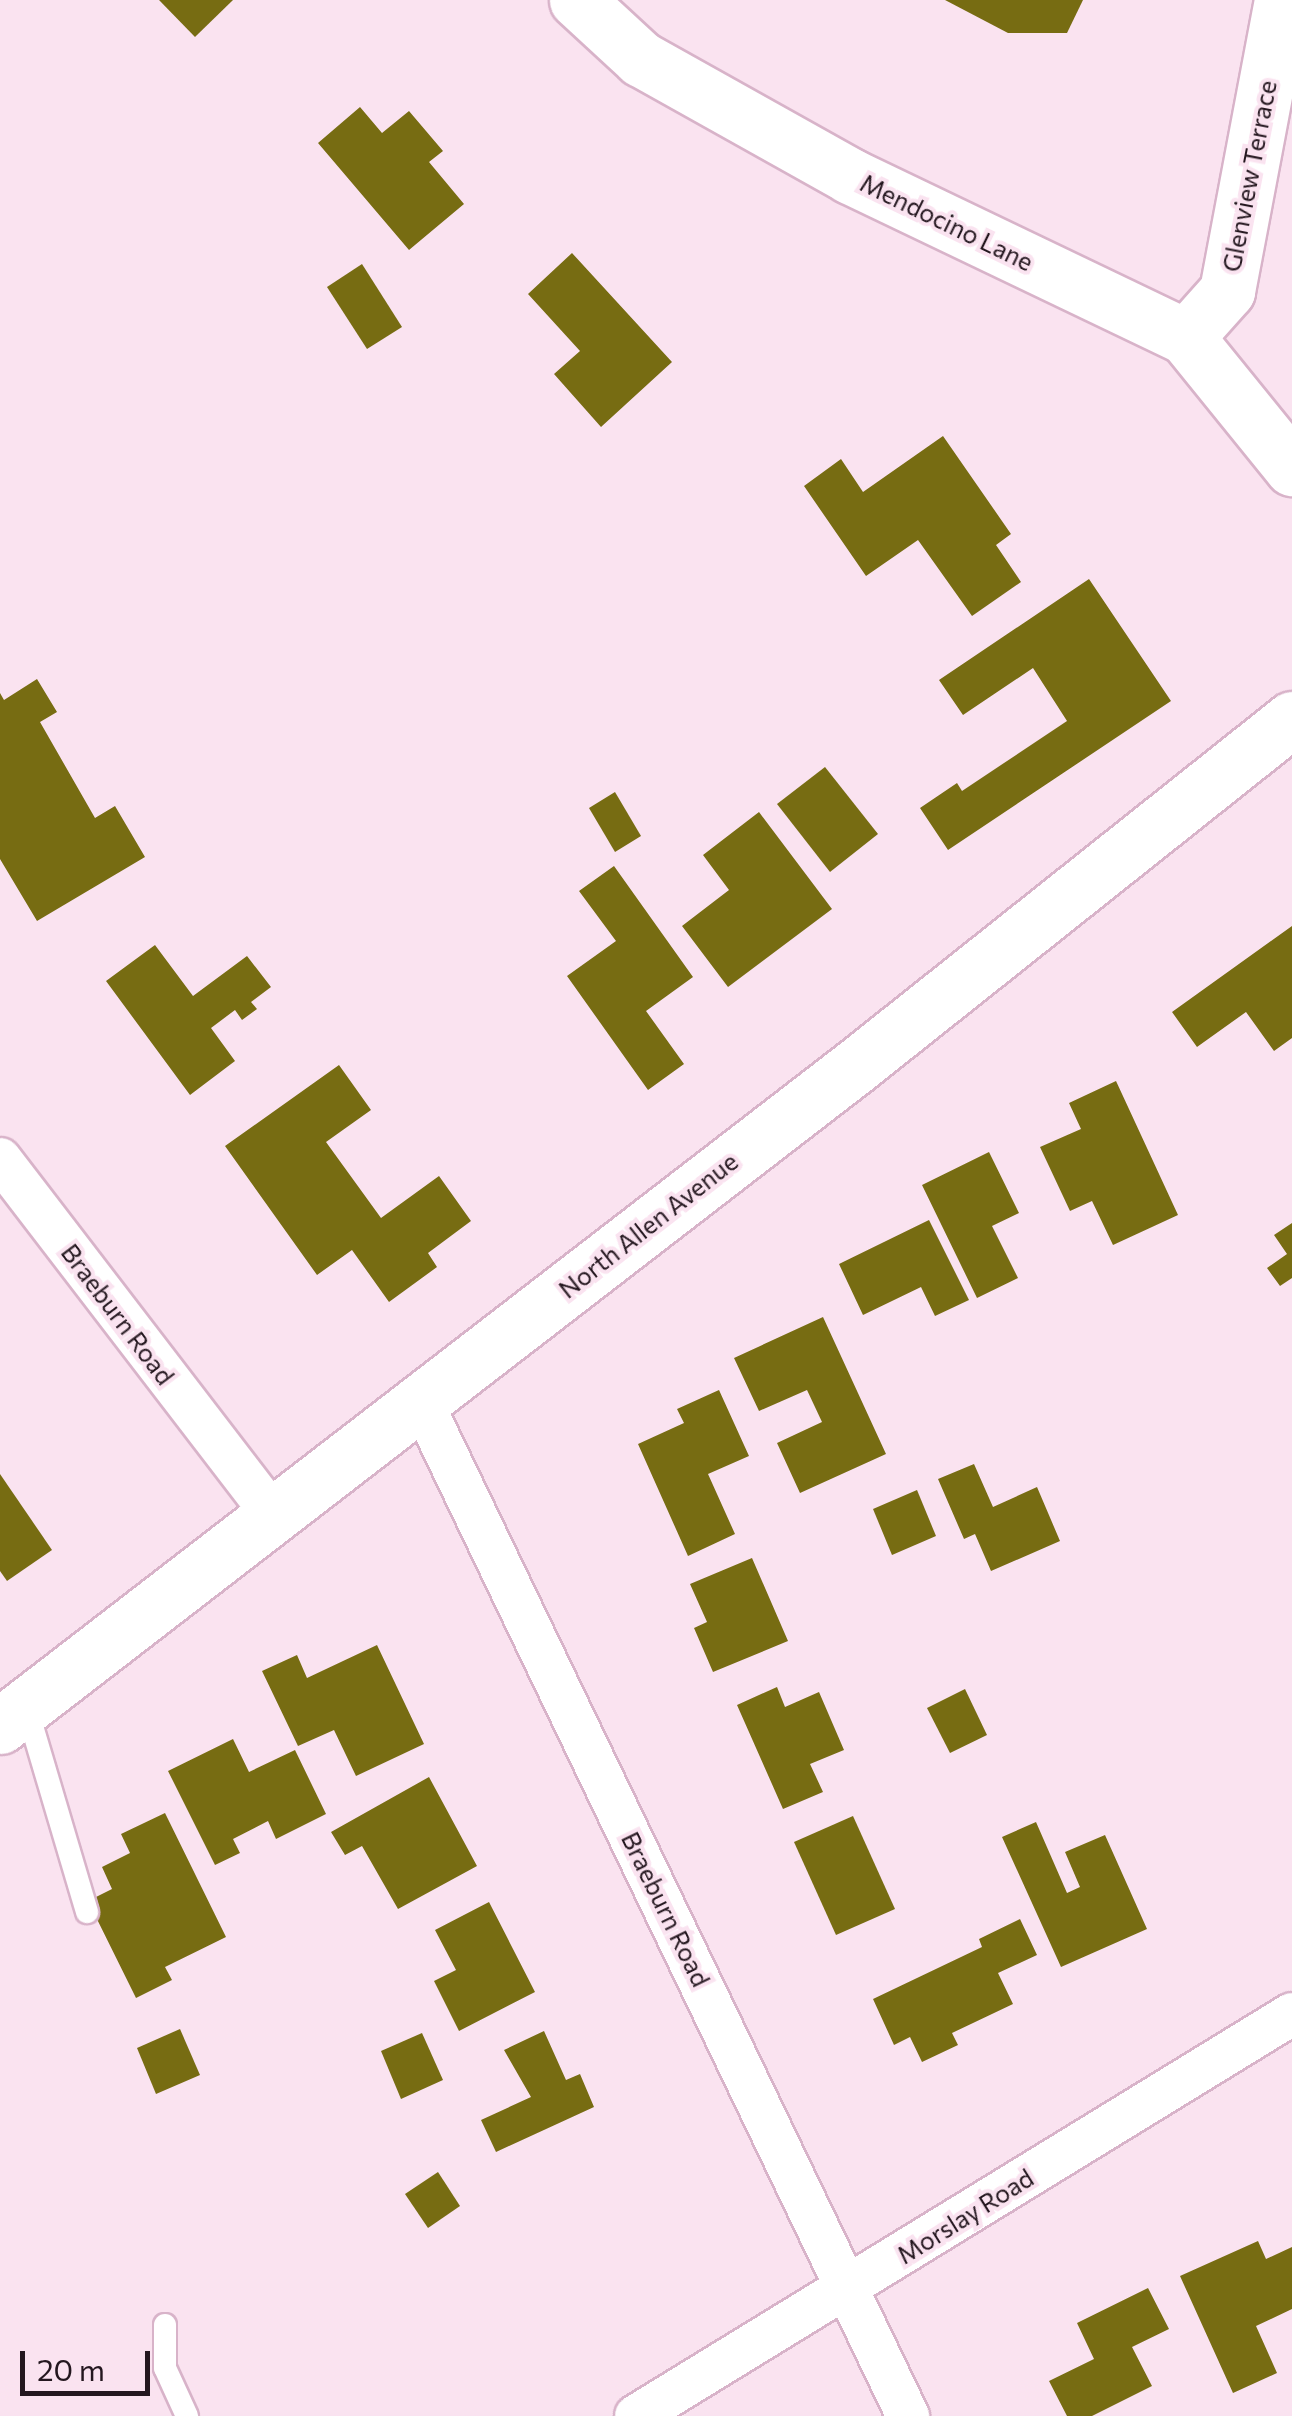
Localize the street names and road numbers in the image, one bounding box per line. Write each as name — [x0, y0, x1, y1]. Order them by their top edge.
street label: Glenview Terrace — [1216, 78, 1282, 274]
street label: Mendocino Lane — [856, 167, 1038, 277]
street label: North Allen Avenue — [553, 1146, 743, 1304]
street label: Braeburn Road — [55, 1238, 181, 1390]
street label: Braeburn Road — [616, 1827, 716, 1991]
street label: Morslay Road — [891, 2162, 1039, 2270]

